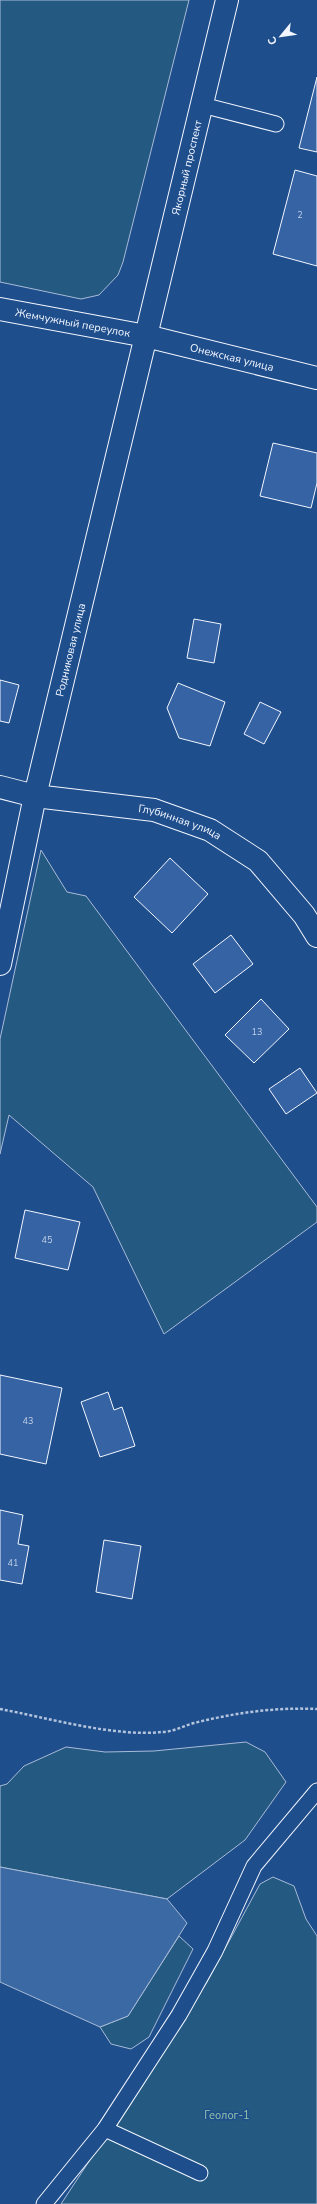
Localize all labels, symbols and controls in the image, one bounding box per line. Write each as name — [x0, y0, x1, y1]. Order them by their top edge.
north arrow — [261, 16, 301, 56]
text: С — [264, 33, 281, 48]
street label: Якорный проспект — [168, 119, 206, 217]
house number: 2 — [297, 209, 303, 221]
street label: Жемчужный переулок — [14, 305, 132, 341]
street label: Онежская улица — [188, 340, 275, 375]
street label: Родниковая улица — [52, 601, 89, 698]
street label: Глубинная улица — [137, 801, 224, 843]
house number: 13 — [252, 1026, 262, 1038]
house number: 45 — [42, 1234, 52, 1246]
house number: 43 — [23, 1415, 33, 1427]
house number: 41 — [8, 1557, 18, 1569]
park label: Геолог-1 — [204, 2108, 250, 2123]

